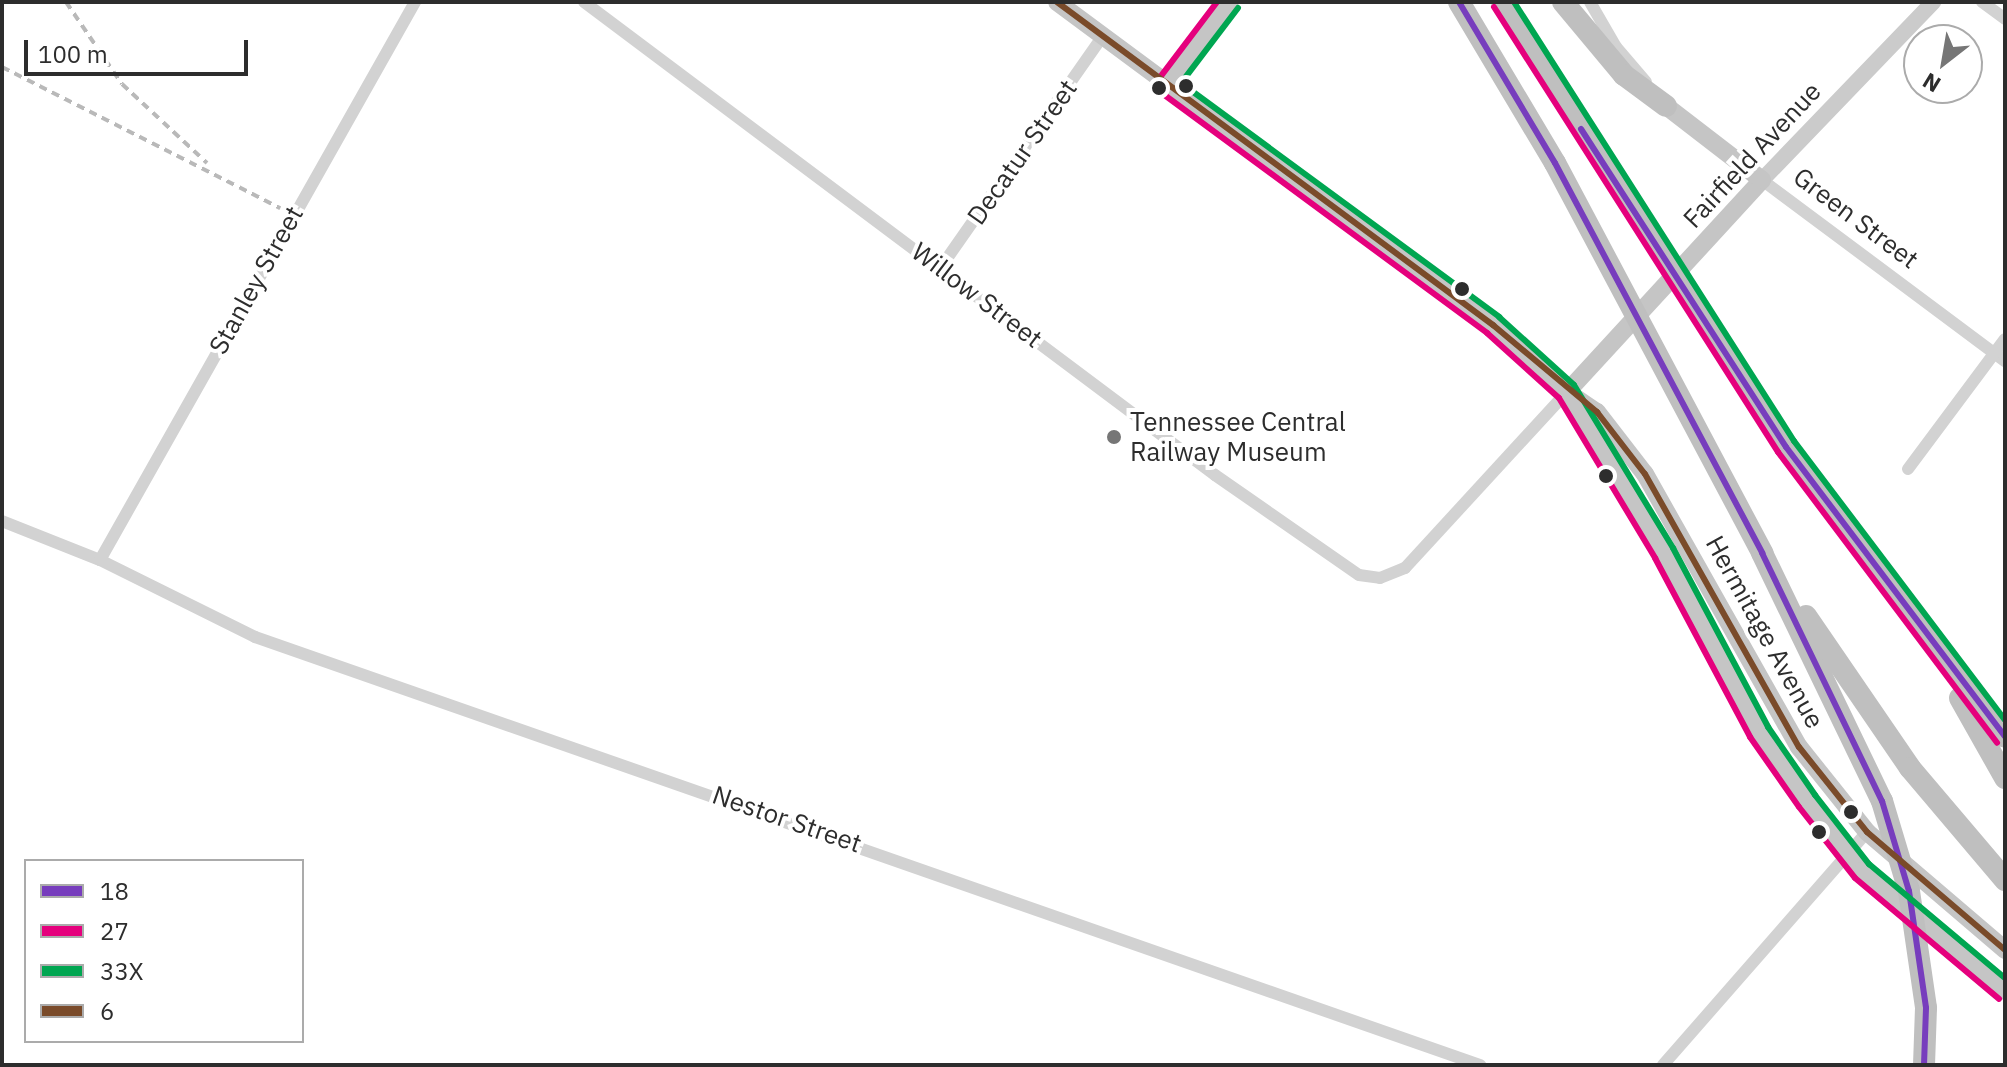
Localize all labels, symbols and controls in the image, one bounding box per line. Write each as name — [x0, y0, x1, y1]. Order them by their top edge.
scale bar — [28, 24, 252, 74]
north arrow — [1903, 24, 1983, 104]
text: 100 m — [38, 38, 108, 70]
text: N — [1917, 67, 1946, 100]
street label: Decatur Street — [961, 74, 1083, 230]
street label: Fairfield Avenue — [1677, 76, 1827, 234]
unlabelled marker — [1178, 78, 1194, 94]
unlabelled marker — [1151, 80, 1167, 96]
street label: Green Street — [1787, 161, 1925, 275]
street label: Stanley Street — [202, 200, 310, 360]
street label: Willow Street — [906, 236, 1048, 354]
unlabelled marker — [1454, 281, 1470, 297]
place label: Tennessee Central Railway Museum — [1130, 406, 1346, 468]
marker: Tennessee Central Railway Museum — [1105, 428, 1123, 446]
unlabelled marker — [1598, 468, 1614, 484]
street label: Hermitage Avenue — [1699, 530, 1831, 734]
street label: Nestor Street — [708, 779, 866, 859]
unlabelled marker — [1843, 804, 1859, 820]
unlabelled marker — [1811, 824, 1827, 840]
legend — [24, 859, 304, 1043]
text: 18 — [100, 875, 129, 907]
text: 27 — [100, 915, 129, 947]
text: 33X — [100, 955, 144, 987]
text: 6 — [100, 995, 114, 1027]

